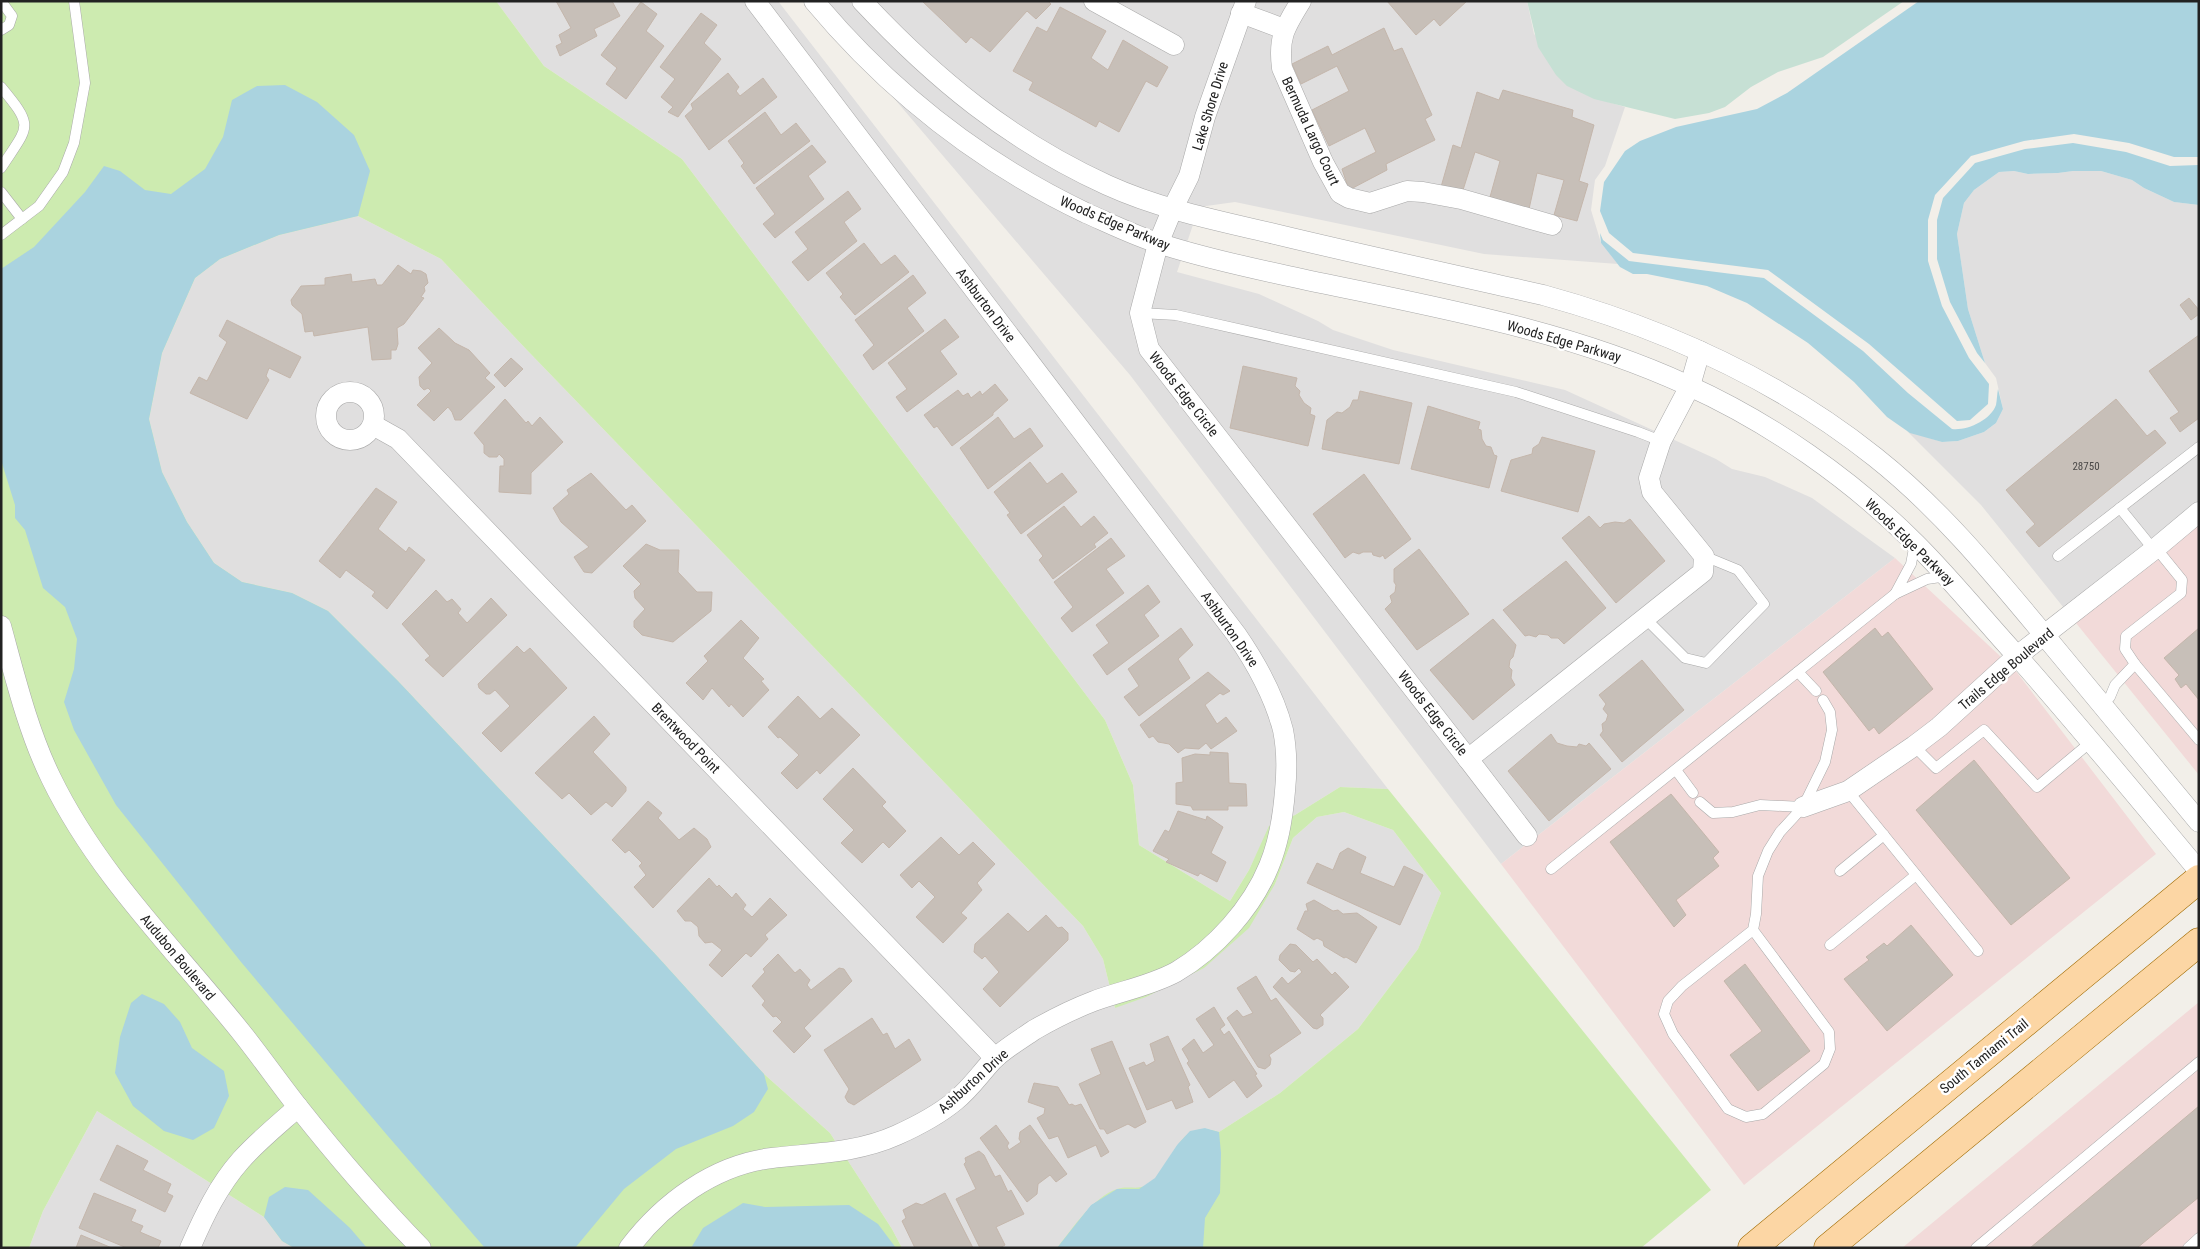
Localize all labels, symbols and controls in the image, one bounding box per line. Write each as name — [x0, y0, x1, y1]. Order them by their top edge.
street label: Lake Shore Drive — [1189, 59, 1231, 152]
street label: Bermuda Largo Court — [1279, 74, 1343, 188]
street label: Woods Edge Parkway — [1058, 193, 1173, 253]
street label: Ashburton Drive — [953, 265, 1019, 345]
street label: Woods Edge Parkway — [1505, 317, 1623, 365]
street label: Woods Edge Circle — [1146, 348, 1222, 440]
house number: 28750 — [2072, 460, 2100, 473]
street label: Woods Edge Parkway — [1862, 495, 1958, 589]
street label: Ashburton Drive — [1198, 588, 1262, 670]
street label: Trails Edge Boulevard — [1955, 625, 2057, 713]
street label: Woods Edge Circle — [1395, 667, 1471, 759]
street label: Brentwood Point — [648, 700, 724, 776]
street label: Audubon Boulevard — [137, 911, 219, 1003]
street label: South Tamiami Trail — [1937, 1015, 2031, 1097]
street label: Ashburton Drive — [935, 1045, 1012, 1117]

